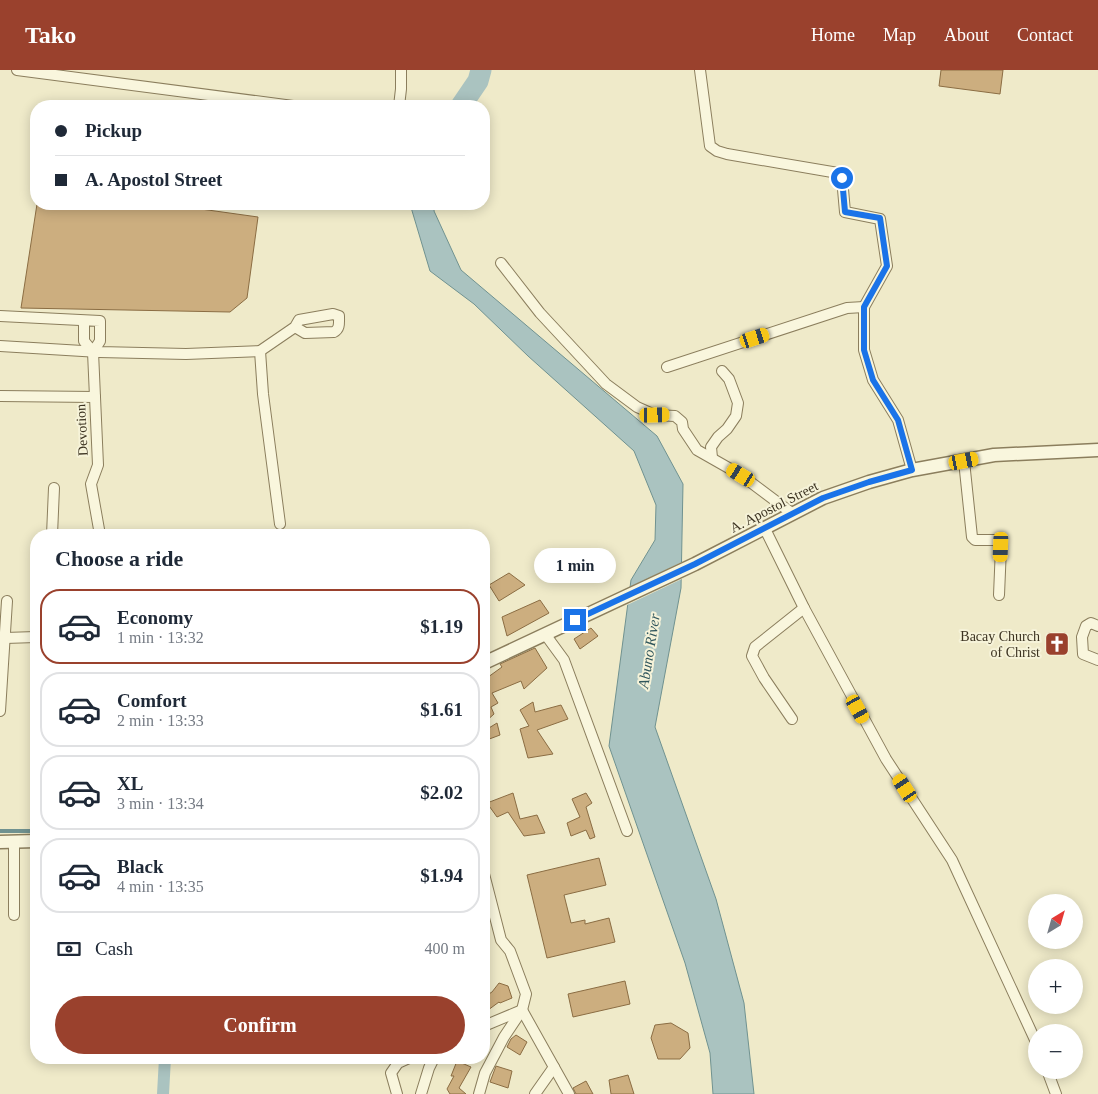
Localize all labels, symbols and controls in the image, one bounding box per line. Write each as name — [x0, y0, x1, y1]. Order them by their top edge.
text: Tako — [25, 22, 76, 48]
text: Home — [811, 25, 855, 45]
text: Map — [883, 25, 916, 45]
text: About — [944, 25, 989, 45]
text: Contact — [1017, 25, 1073, 45]
text: Pickup — [85, 120, 142, 141]
route start — [831, 167, 853, 189]
text: A. Apostol Street — [85, 169, 222, 190]
car — [738, 326, 771, 350]
street label: Devotion — [73, 404, 91, 456]
car — [639, 407, 670, 423]
car — [947, 451, 980, 471]
car — [724, 461, 757, 489]
street label: A. Apostol Street — [727, 478, 821, 536]
car — [992, 532, 1009, 562]
text: Choose a ride — [55, 546, 183, 571]
callout: 1 min — [534, 548, 616, 582]
text: 1 min — [556, 557, 594, 574]
icon: car — [57, 604, 102, 649]
text: Economy — [117, 607, 193, 628]
route end — [564, 609, 586, 631]
water label: Abuno River — [635, 612, 663, 690]
text: $1.19 — [420, 616, 463, 637]
text: 1 min · 13:32 — [117, 629, 204, 646]
place label: Bacay Church of Christ — [960, 629, 1040, 660]
church icon: Bacay Church of Christ — [1044, 631, 1070, 657]
icon: car — [57, 687, 102, 732]
text: Comfort — [117, 690, 187, 711]
car — [844, 692, 871, 726]
text: $1.61 — [420, 699, 463, 720]
text: 2 min · 13:33 — [117, 712, 204, 729]
icon: car — [57, 770, 102, 815]
car — [890, 771, 919, 805]
text: XL — [117, 773, 143, 794]
text: $2.02 — [420, 782, 463, 803]
text: 3 min · 13:34 — [117, 795, 204, 812]
icon: car — [57, 853, 102, 898]
text: Black — [117, 856, 163, 877]
text: $1.94 — [420, 865, 463, 886]
text: 4 min · 13:35 — [117, 878, 204, 895]
north arrow — [1028, 894, 1082, 949]
map controls — [1028, 894, 1083, 1079]
icon: cash — [55, 935, 83, 963]
text: Cash — [95, 938, 133, 959]
text: 400 m — [425, 940, 465, 957]
button: + — [1028, 959, 1083, 1014]
button: Confirm — [55, 996, 465, 1054]
button: − — [1028, 1024, 1083, 1079]

